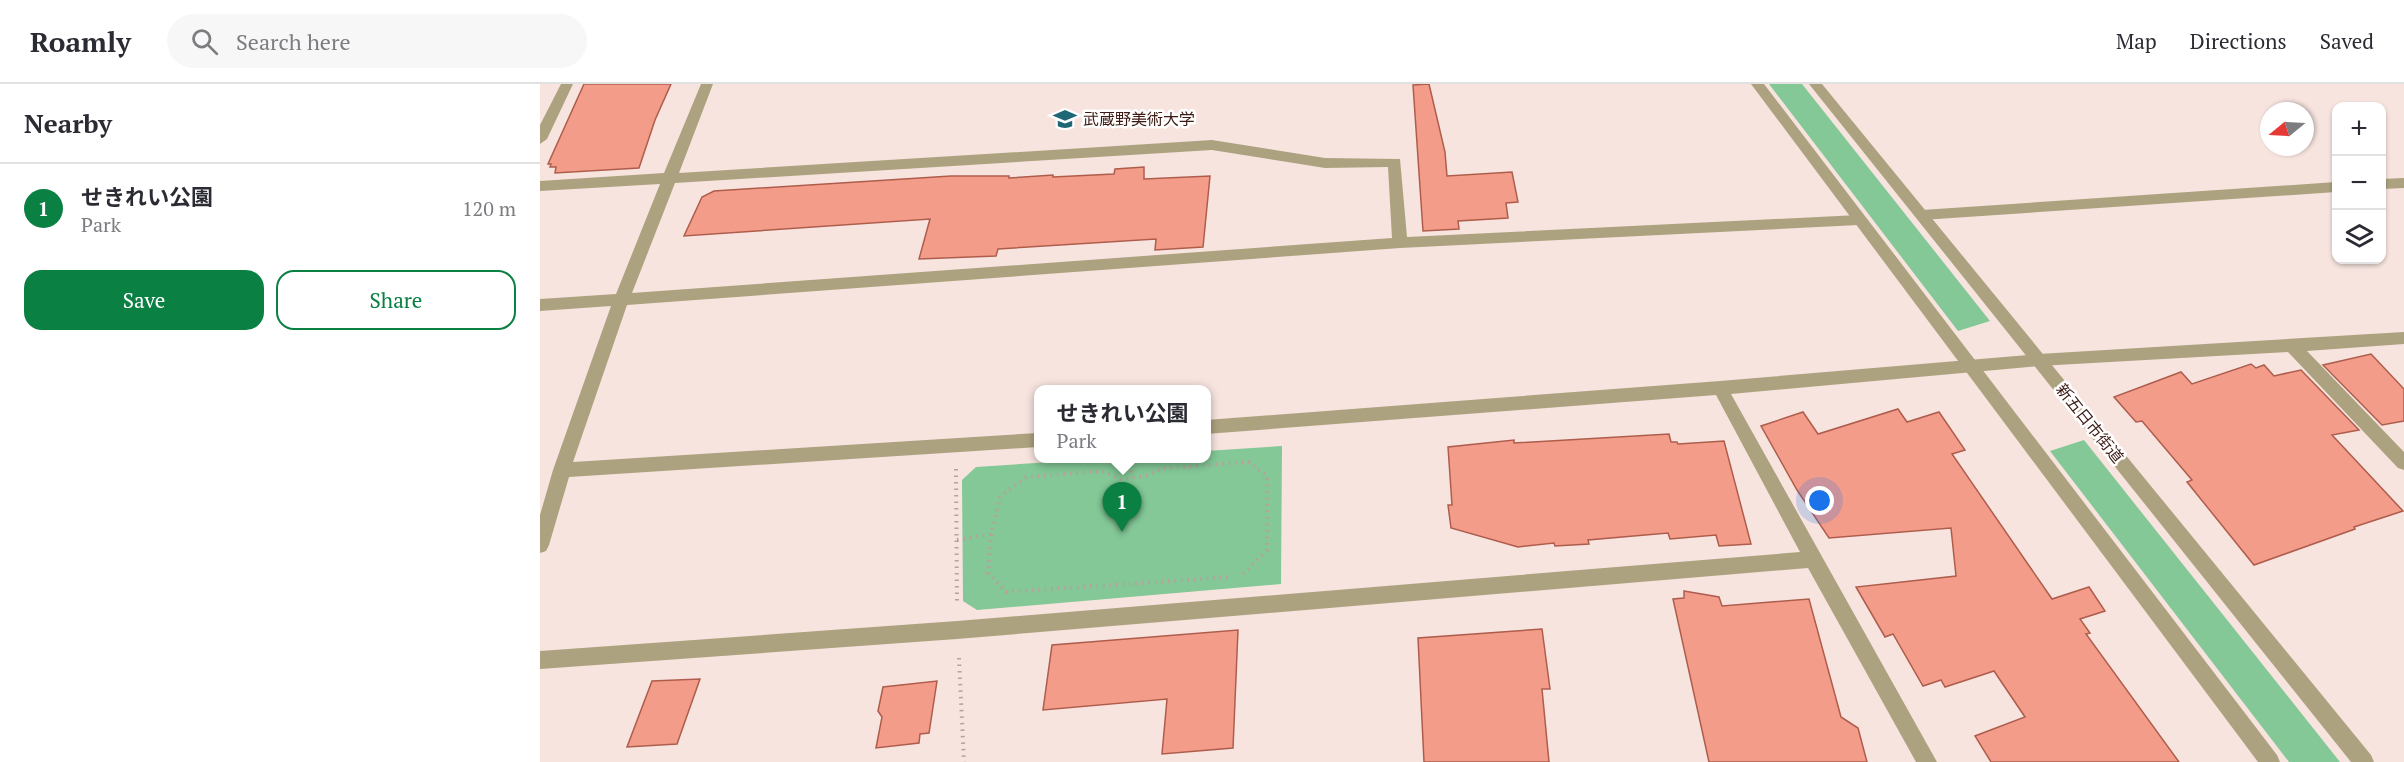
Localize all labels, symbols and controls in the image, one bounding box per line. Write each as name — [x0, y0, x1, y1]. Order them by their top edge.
search box — [167, 14, 587, 68]
text: Roamly — [30, 23, 131, 60]
icon: search — [188, 25, 221, 58]
text: Search here — [236, 27, 350, 56]
text: Map — [2116, 27, 2157, 55]
text: Directions — [2190, 27, 2287, 55]
text: Saved — [2320, 27, 2374, 55]
north arrow — [2260, 102, 2314, 156]
map controls — [2332, 102, 2386, 264]
button: + — [2332, 102, 2386, 156]
text: Nearby — [24, 106, 112, 140]
school or university icon: 武蔵野美術大学 — [1052, 106, 1078, 132]
place label: 武蔵野美術大学 — [1083, 108, 1195, 130]
button: − — [2332, 156, 2386, 210]
text: せきれい公園 — [81, 182, 213, 211]
text: 1 — [38, 195, 49, 222]
text: 120 m — [462, 195, 516, 222]
button: layers — [2332, 210, 2386, 264]
text: Park — [81, 211, 121, 238]
button: Save — [24, 270, 264, 330]
button: Share — [276, 270, 516, 330]
street label: 新五日市街道 — [2051, 379, 2129, 467]
popup — [1034, 385, 1211, 463]
text: せきれい公園 — [1056, 398, 1189, 427]
text: Park — [1056, 427, 1096, 454]
pin: 1 — [1102, 482, 1142, 532]
your location — [1805, 486, 1834, 515]

